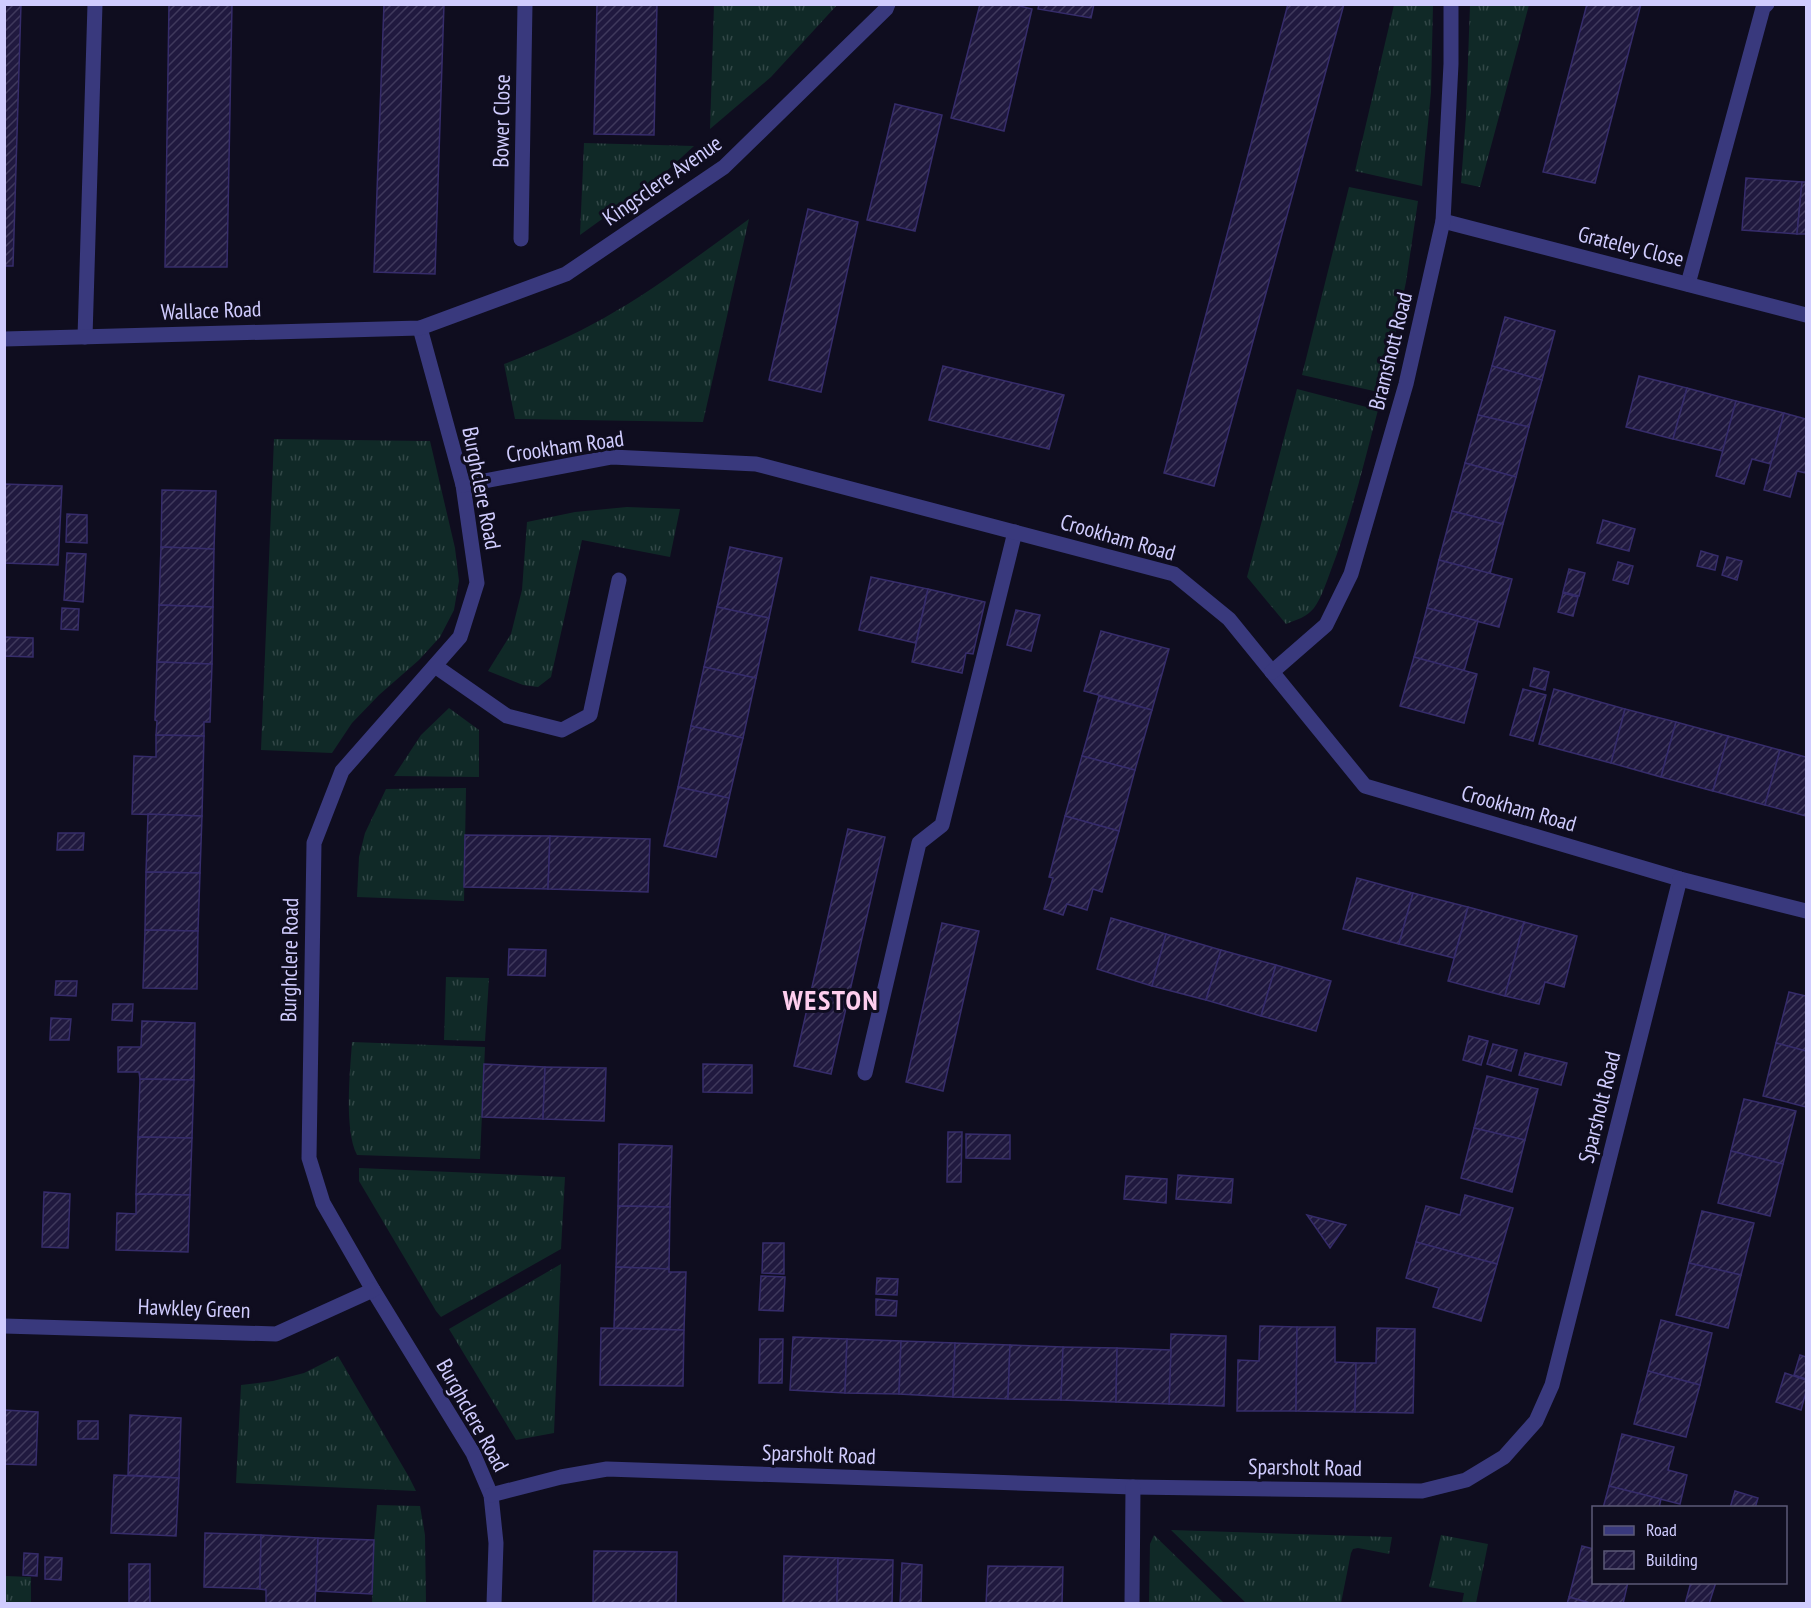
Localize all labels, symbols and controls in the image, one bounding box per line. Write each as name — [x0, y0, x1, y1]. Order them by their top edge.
street label: Bower Close — [486, 74, 516, 168]
street label: Kingsclere Avenue — [597, 129, 727, 231]
street label: Grateley Close — [1575, 219, 1687, 273]
street label: Bramshott Road — [1362, 289, 1418, 413]
street label: Wallace Road — [160, 294, 262, 326]
street label: Burghclere Road — [456, 424, 508, 552]
street label: Crookham Road — [504, 424, 626, 468]
street label: Crookham Road — [1057, 507, 1179, 567]
street label: Crookham Road — [1458, 778, 1580, 838]
street label: Burghclere Road — [274, 898, 304, 1022]
district label: WESTON — [782, 981, 879, 1018]
street label: Sparsholt Road — [1572, 1048, 1626, 1166]
street label: Hawkley Green — [137, 1292, 251, 1324]
street label: Burghclere Road — [431, 1354, 515, 1476]
street label: Sparsholt Road — [762, 1438, 876, 1470]
street label: Sparsholt Road — [1248, 1452, 1362, 1482]
legend — [1592, 1506, 1787, 1584]
text: Road — [1646, 1518, 1677, 1541]
text: Building — [1646, 1548, 1698, 1571]

